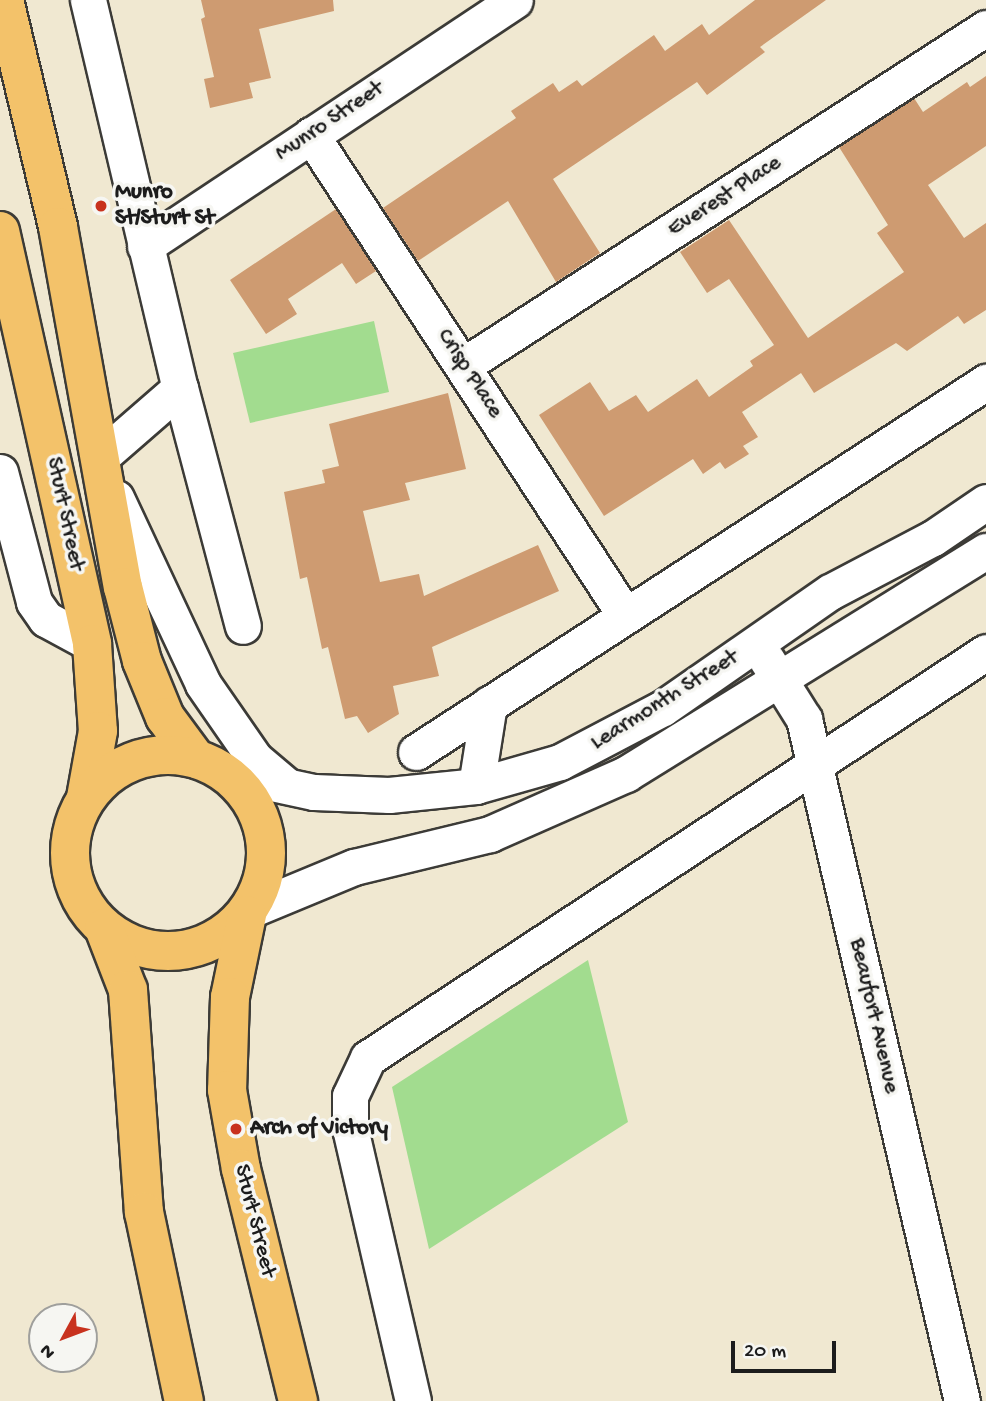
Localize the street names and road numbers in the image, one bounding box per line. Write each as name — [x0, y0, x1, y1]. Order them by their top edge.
street label: Munro Street — [271, 76, 389, 168]
street label: Everest Place — [663, 150, 787, 244]
street label: Crisp Place — [430, 324, 508, 424]
street label: Sturt Street — [39, 455, 89, 573]
street label: Learmonth Street — [586, 645, 744, 757]
street label: Beaufort Avenue — [842, 936, 904, 1096]
street label: Sturt Street — [227, 1162, 281, 1280]

